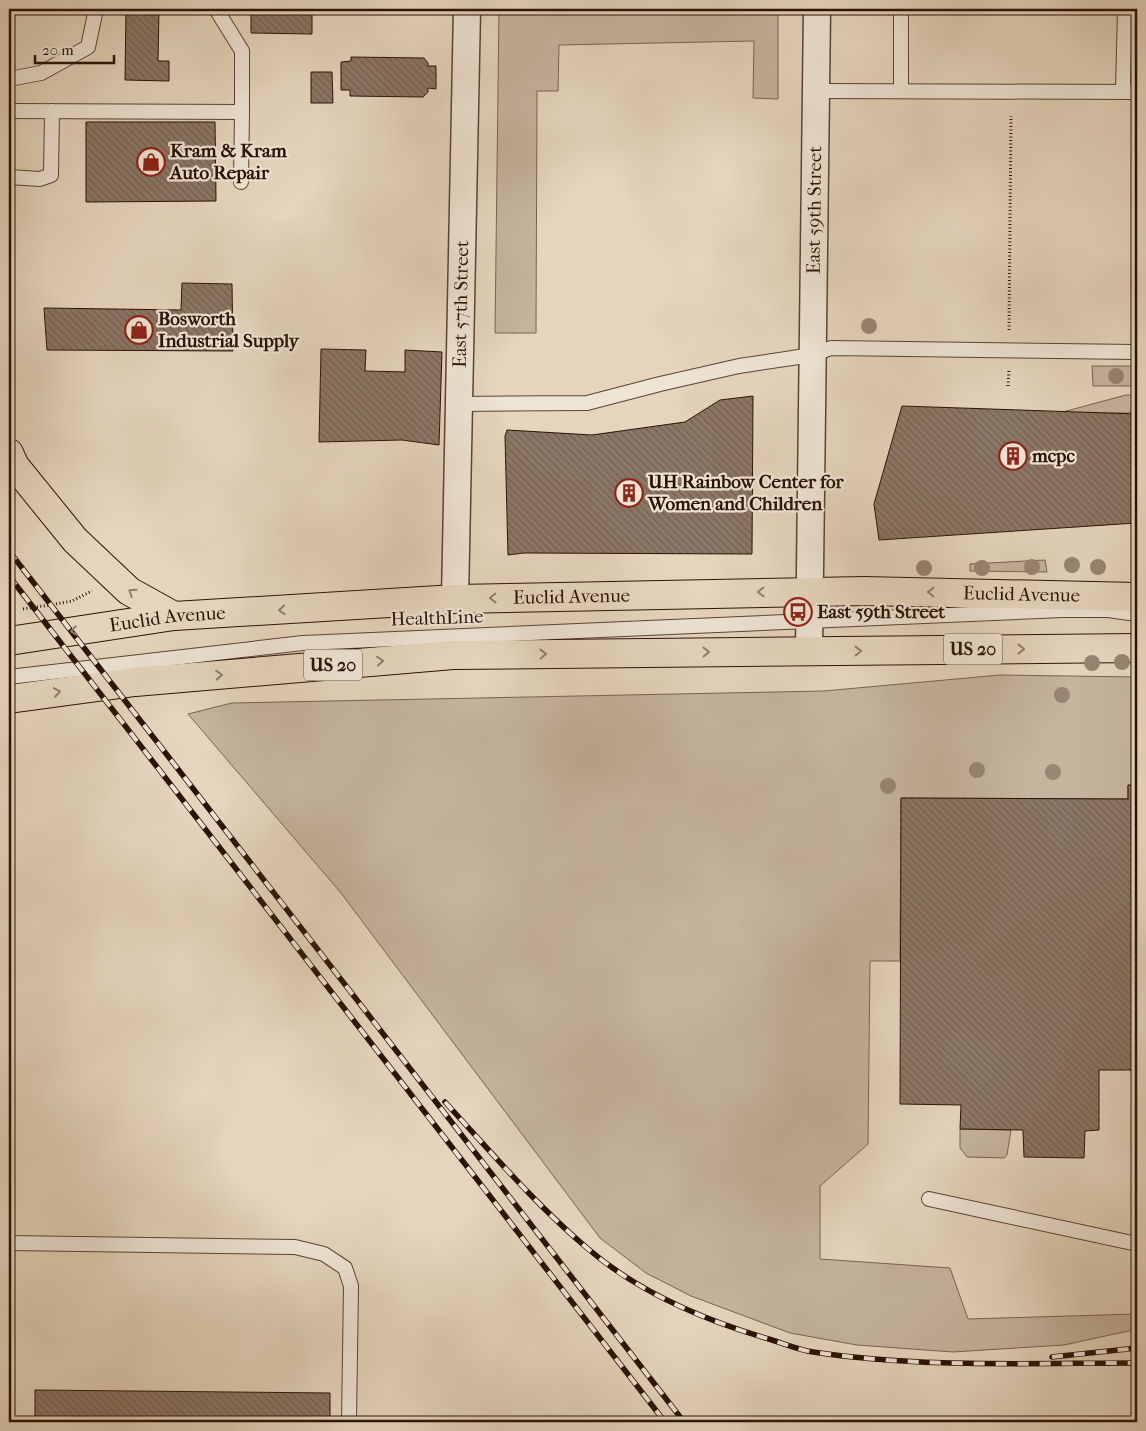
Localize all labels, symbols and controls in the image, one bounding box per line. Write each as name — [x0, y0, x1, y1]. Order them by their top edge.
scale bar — [35, 32, 114, 64]
text: 20 m — [42, 41, 74, 59]
place label: Kram & Kram Auto Repair — [169, 140, 287, 184]
street label: East 59th Street — [803, 146, 826, 274]
shop icon: Kram & Kram Auto Repair — [136, 147, 166, 177]
street label: East 57th Street — [449, 240, 473, 368]
place label: Bosworth Industrial Supply — [158, 308, 300, 352]
shop icon: Bosworth Industrial Supply — [124, 315, 154, 345]
building icon: mcpc — [998, 441, 1028, 471]
place label: mcpc — [1031, 445, 1075, 467]
place label: UH Rainbow Center for Women and Children — [647, 471, 845, 515]
building icon: UH Rainbow Center for Women and Children — [614, 478, 644, 508]
street label: Euclid Avenue — [963, 582, 1080, 607]
street label: Euclid Avenue — [513, 585, 630, 609]
one-way arrow — [757, 587, 765, 598]
one-way arrow — [927, 587, 935, 598]
one-way arrow — [128, 589, 138, 598]
one-way arrow — [489, 593, 497, 603]
bus stop icon: East 59th Street — [783, 597, 813, 627]
place label: East 59th Street — [817, 601, 945, 623]
street label: Euclid Avenue — [108, 602, 226, 637]
one-way arrow — [277, 604, 285, 615]
street label: HealthLine — [390, 605, 484, 631]
one-way arrow — [70, 626, 78, 636]
road number: US 20 — [944, 634, 1002, 664]
one-way arrow — [1017, 644, 1025, 654]
one-way arrow — [854, 645, 862, 656]
one-way arrow — [703, 647, 711, 657]
one-way arrow — [539, 649, 547, 659]
road number: US 20 — [304, 650, 362, 680]
one-way arrow — [377, 656, 385, 667]
one-way arrow — [215, 669, 223, 680]
one-way arrow — [53, 687, 61, 698]

